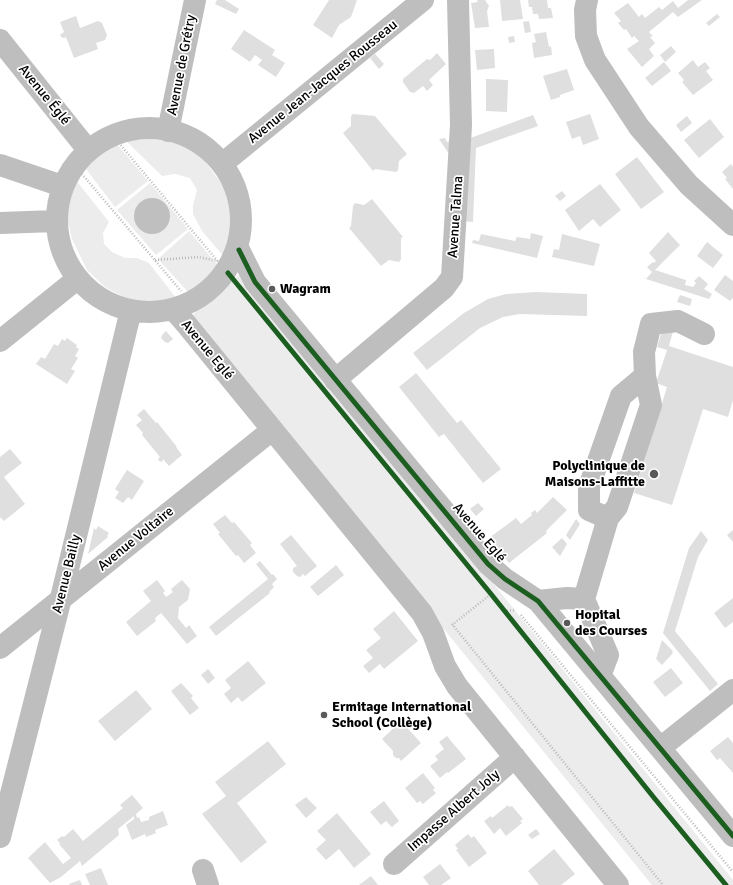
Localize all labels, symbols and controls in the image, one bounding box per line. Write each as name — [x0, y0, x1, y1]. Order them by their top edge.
street label: Avenue de Grétry — [164, 13, 200, 117]
street label: Avenue Jean-Jacques Rousseau — [245, 16, 401, 148]
street label: Avenue Églé — [14, 61, 74, 129]
street label: Avenue Talma — [445, 175, 467, 259]
place label: Wagram — [280, 281, 331, 297]
marker: Wagram — [267, 284, 277, 294]
street label: Avenue Eglé — [177, 317, 237, 383]
place label: Polyclinique de Maisons-Laffitte — [545, 458, 645, 490]
marker: Polyclinique de Maisons-Laffitte — [648, 468, 660, 480]
street label: Avenue Eglé — [449, 500, 509, 566]
street label: Avenue Voltaire — [95, 503, 177, 575]
street label: Avenue Bailly — [49, 533, 85, 615]
place label: Hopital des Courses — [575, 607, 647, 640]
marker: Hopital des Courses — [562, 618, 572, 628]
place label: Ermitage International School (Collège) — [332, 699, 471, 732]
marker: Ermitage International School (Collège) — [319, 710, 329, 720]
street label: Impasse Albert Joly — [405, 766, 503, 856]

